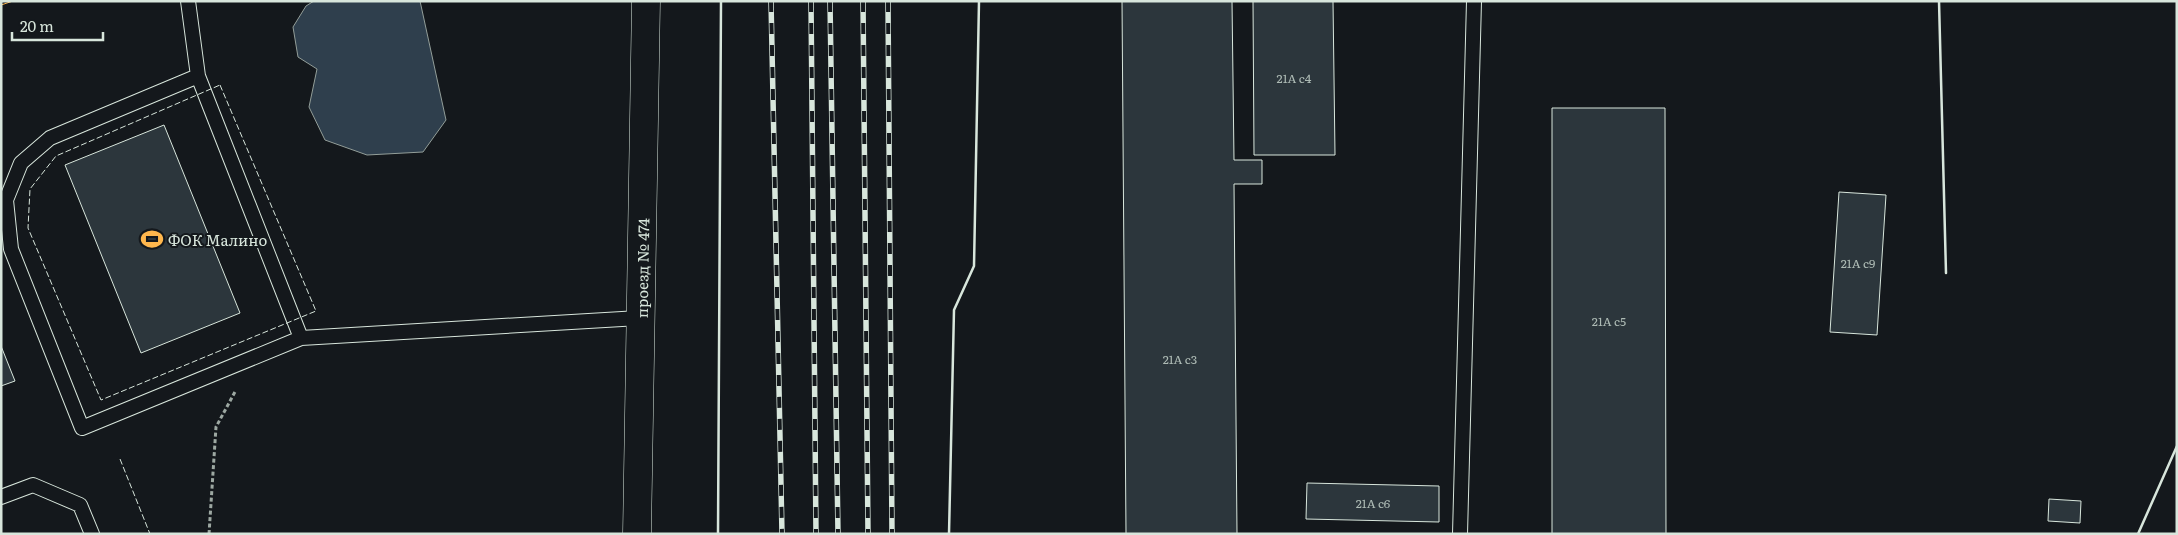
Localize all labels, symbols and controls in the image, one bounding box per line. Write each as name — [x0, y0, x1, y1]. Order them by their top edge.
scale bar — [12, 10, 104, 42]
text: 20 m — [20, 14, 54, 37]
house number: 21А с4 — [1277, 69, 1312, 87]
street label: проезд № 474 — [629, 218, 654, 318]
sports icon: ФОК Малино — [139, 226, 165, 252]
place label: ФОК Малино — [168, 228, 268, 251]
house number: 21А с9 — [1841, 254, 1875, 272]
house number: 21А с5 — [1592, 312, 1626, 330]
house number: 21А с3 — [1163, 350, 1197, 368]
house number: 21А с6 — [1356, 494, 1391, 512]

